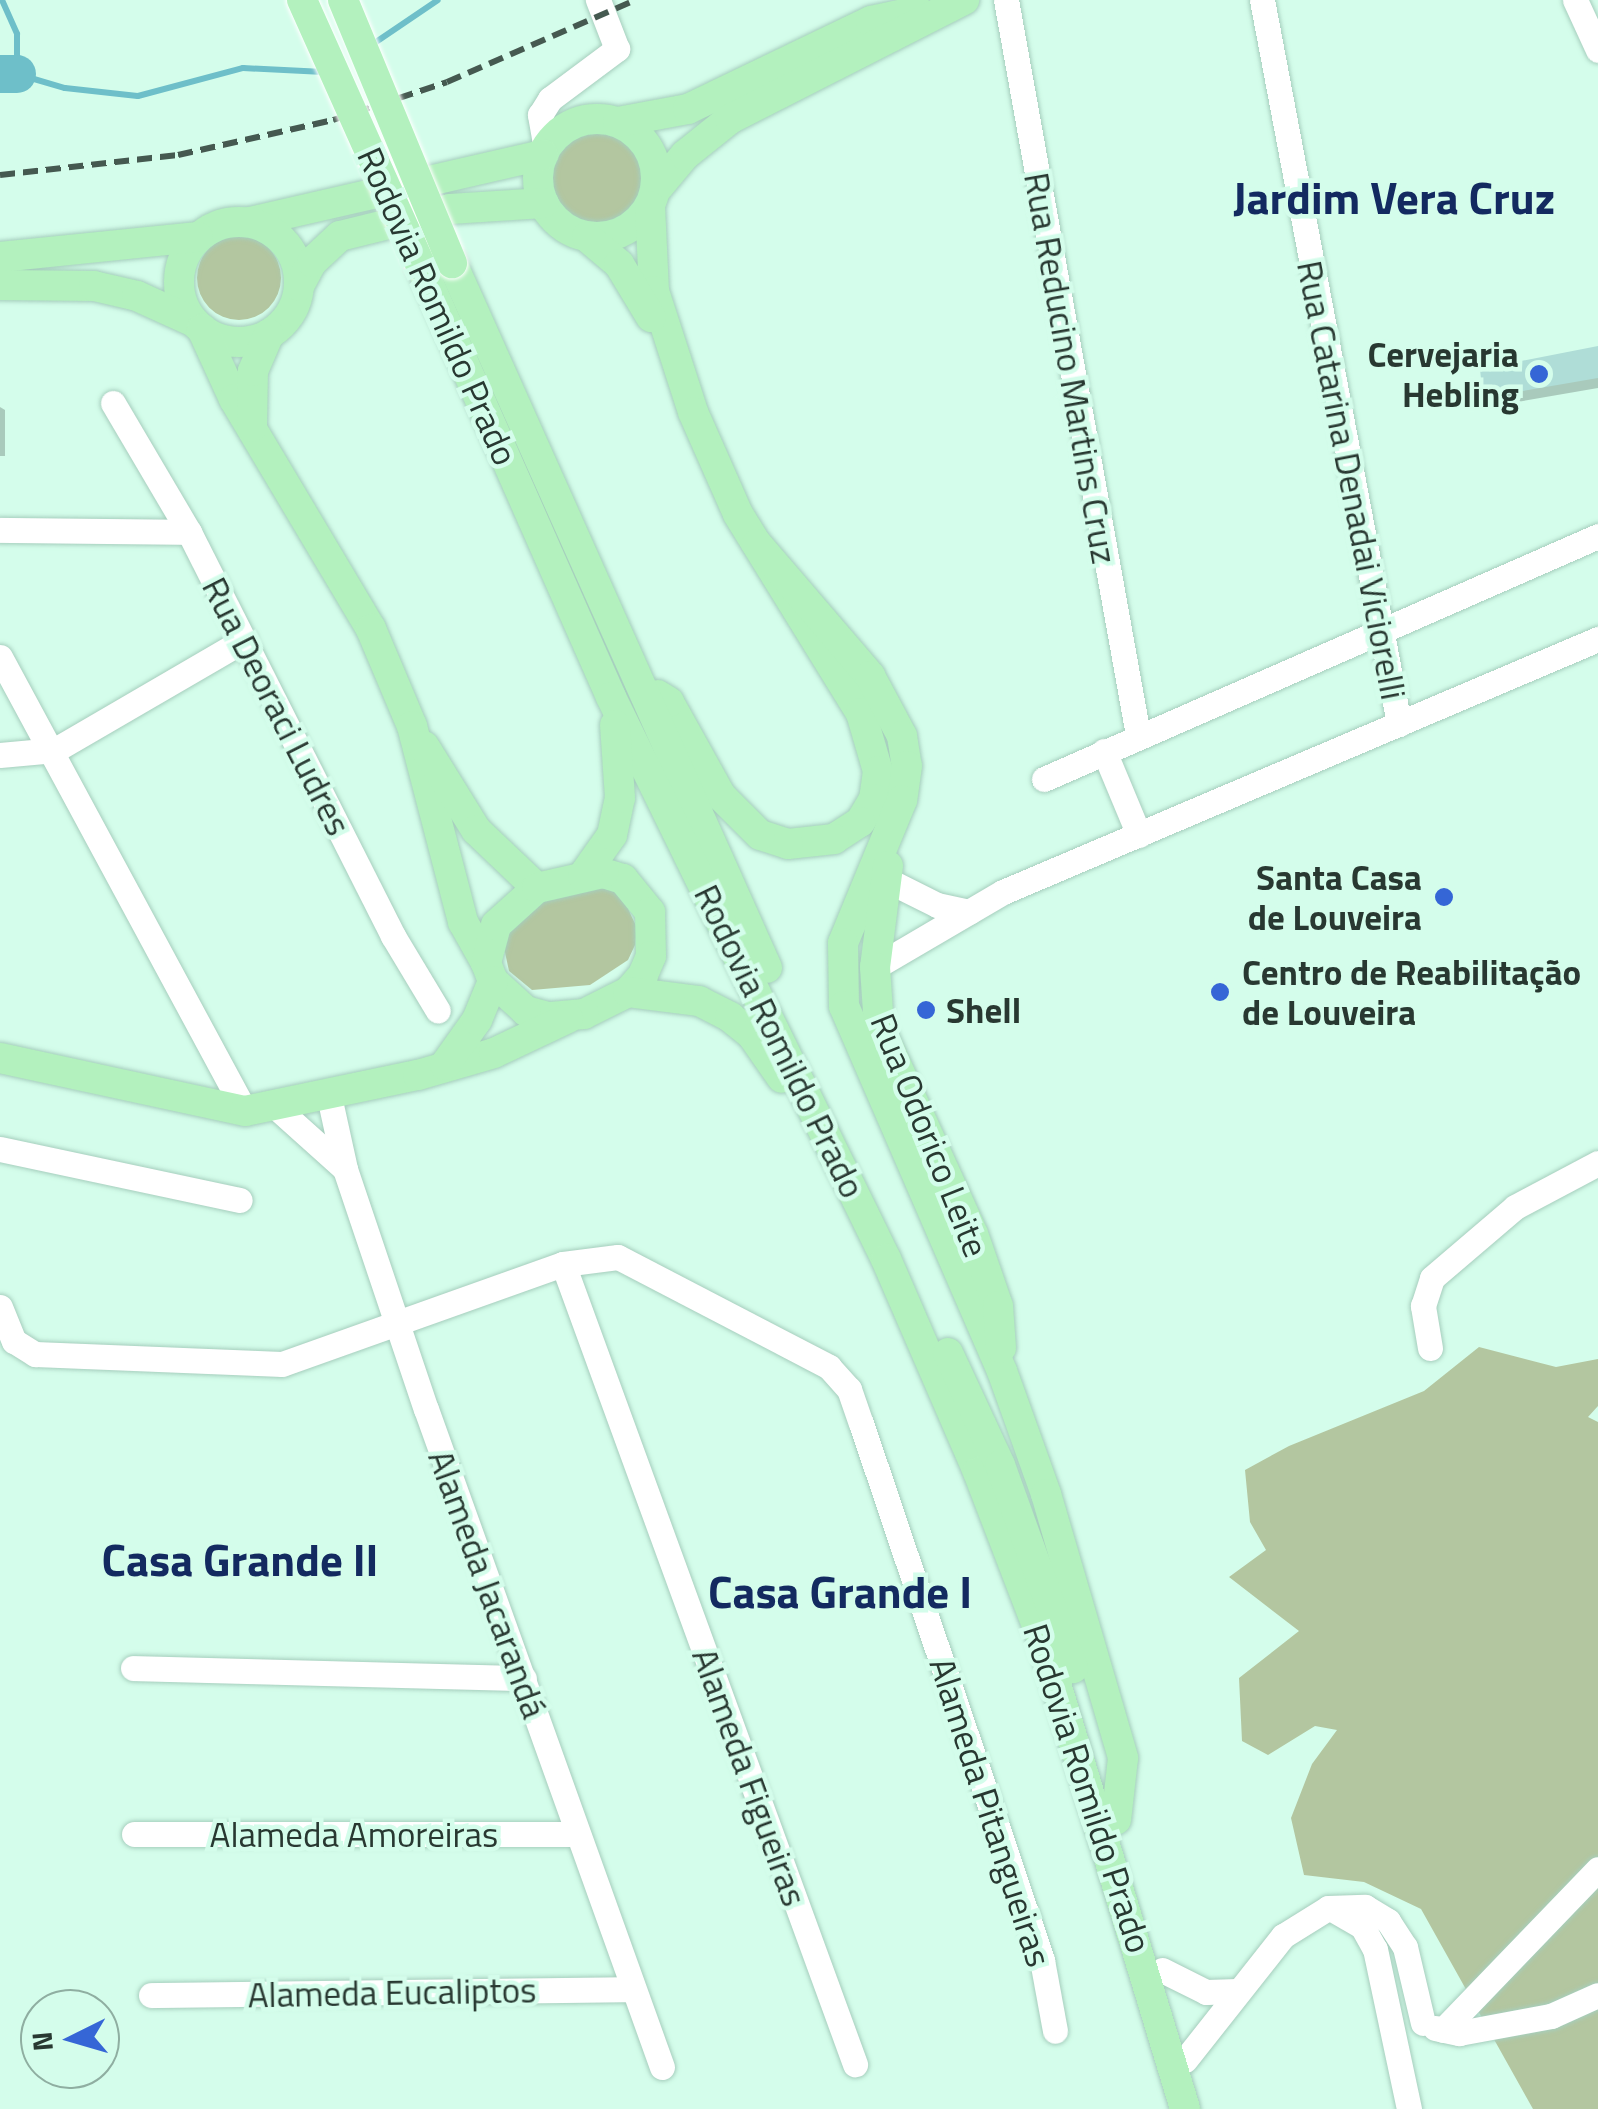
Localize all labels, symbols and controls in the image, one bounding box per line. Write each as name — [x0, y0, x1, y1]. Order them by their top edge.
street label: Rodovia Romildo Prado — [349, 141, 527, 471]
street label: Rua Reducino Martins Cruz — [1016, 169, 1126, 567]
district label: Jardim Vera Cruz — [1233, 171, 1555, 225]
street label: Rua Catarina Denadai Viciorelli — [1289, 257, 1415, 703]
place label: Cervejaria Hebling — [1367, 333, 1519, 415]
marker: Cervejaria Hebling — [1528, 363, 1550, 385]
street label: Rua Deoraci Ludres — [194, 570, 360, 842]
place label: Santa Casa de Louveira — [1248, 856, 1422, 938]
street label: Rodovia Romildo Prado — [686, 878, 874, 1204]
marker: Santa Casa de Louveira — [1431, 884, 1457, 910]
place label: Centro de Reabilitação de Louveira — [1242, 951, 1581, 1033]
marker: Centro de Reabilitação de Louveira — [1207, 979, 1233, 1005]
place label: Shell — [946, 989, 1021, 1031]
marker: Shell — [915, 999, 937, 1021]
street label: Rua Odorico Leite — [862, 1007, 998, 1263]
street label: Alameda Jacarandá — [420, 1444, 556, 1724]
district label: Casa Grande II — [102, 1533, 378, 1587]
district label: Casa Grande I — [708, 1565, 972, 1619]
street label: Rodovia Romildo Prado — [1015, 1618, 1161, 1958]
street label: Alameda Figueiras — [684, 1642, 816, 1912]
street label: Alameda Pitangueiras — [921, 1652, 1061, 1972]
street label: Alameda Amoreiras — [210, 1813, 498, 1855]
street label: Alameda Eucaliptos — [247, 1968, 537, 2016]
north arrow — [20, 1989, 120, 2089]
text: N — [19, 2030, 64, 2053]

